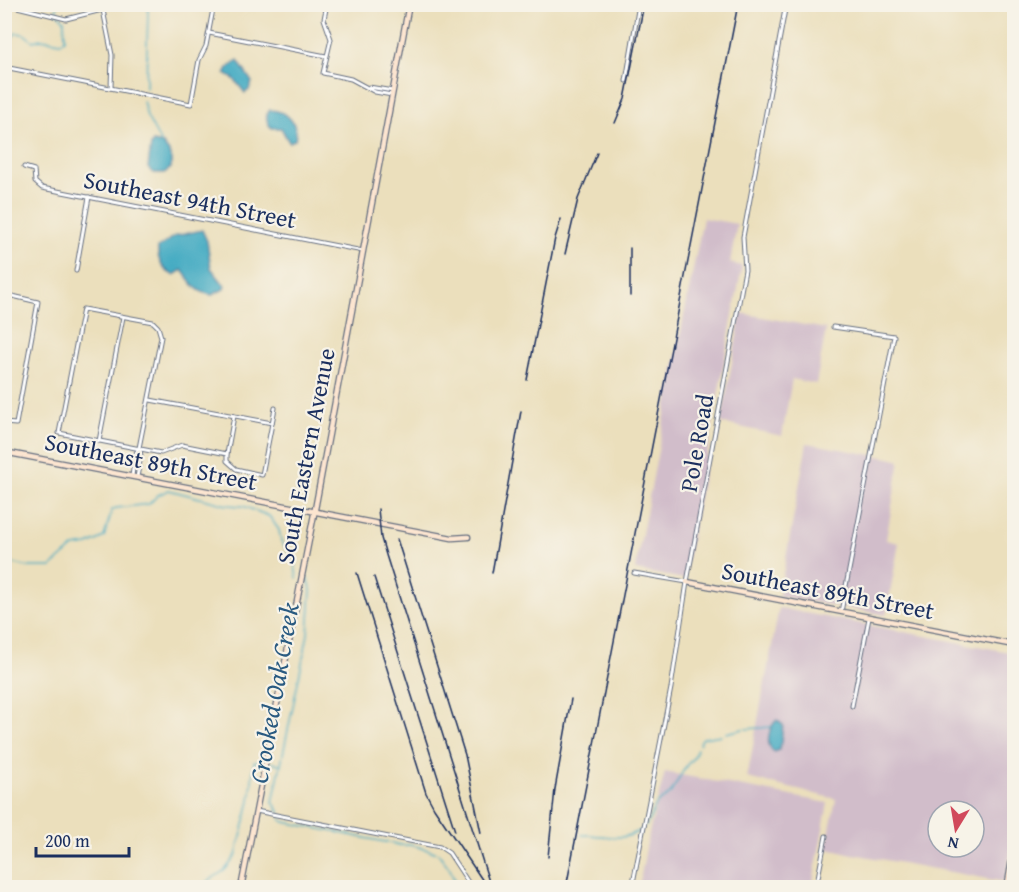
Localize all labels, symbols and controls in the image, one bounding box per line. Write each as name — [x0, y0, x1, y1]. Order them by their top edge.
street label: Southeast 94th Street — [81, 162, 300, 237]
street label: South Eastern Avenue — [267, 345, 344, 567]
street label: Pole Road — [671, 391, 722, 495]
street label: Southeast 89th Street — [42, 424, 261, 499]
street label: Southeast 89th Street — [719, 553, 938, 628]
water label: Crooked Oak Creek — [238, 599, 309, 786]
north arrow — [926, 799, 986, 859]
scale bar — [36, 820, 129, 858]
text: 200 m — [45, 827, 90, 854]
text: N — [945, 831, 961, 857]

